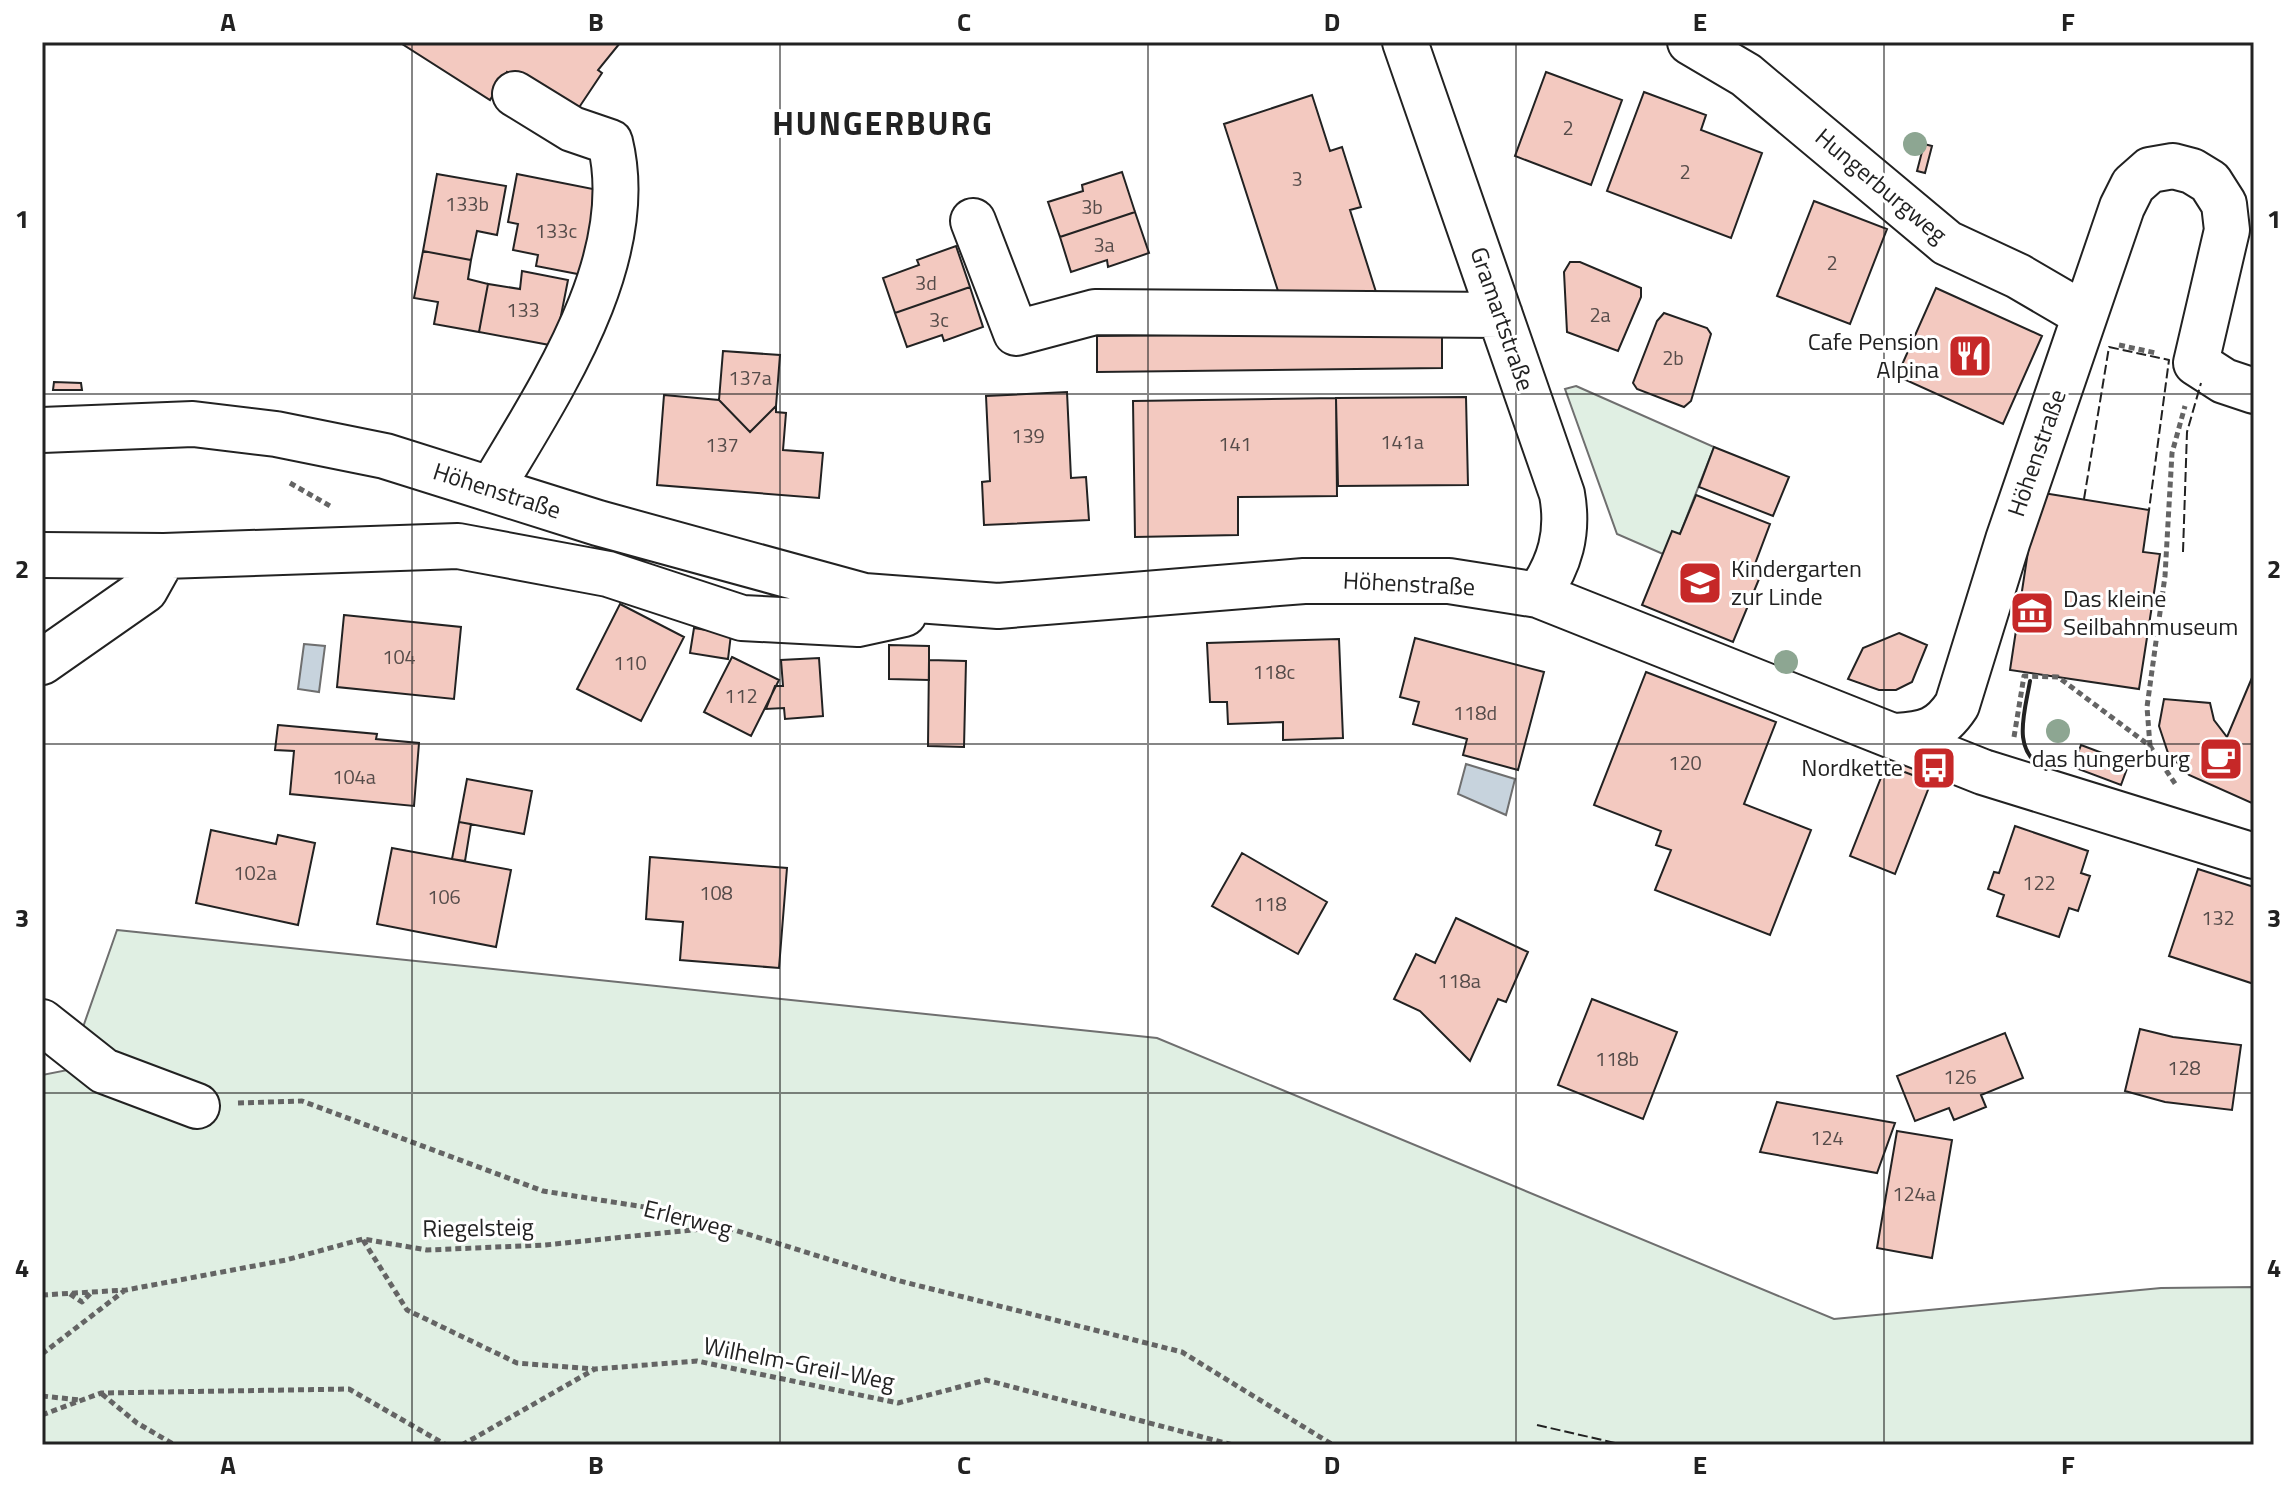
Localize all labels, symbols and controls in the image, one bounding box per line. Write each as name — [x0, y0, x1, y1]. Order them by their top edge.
text: A — [220, 2, 236, 41]
text: B — [588, 2, 604, 41]
text: C — [957, 2, 971, 41]
text: D — [1324, 2, 1340, 41]
text: E — [1693, 2, 1707, 41]
text: F — [2061, 2, 2075, 41]
district label: HUNGERBURG — [772, 99, 994, 147]
house number: 2 — [1562, 112, 1574, 143]
street label: Hungerburgweg — [1808, 119, 1956, 251]
house number: 2 — [1679, 156, 1691, 187]
house number: 3 — [1291, 163, 1303, 194]
house number: 133b — [445, 188, 489, 219]
house number: 3b — [1081, 191, 1103, 222]
text: 1 — [15, 199, 29, 238]
text: 1 — [2267, 199, 2281, 238]
house number: 133c — [535, 215, 577, 246]
house number: 3a — [1093, 229, 1115, 260]
street label: Gramartstraße — [1462, 242, 1544, 395]
house number: 2 — [1826, 247, 1838, 278]
house number: 3d — [915, 267, 937, 298]
house number: 133 — [506, 294, 540, 325]
house number: 2a — [1589, 299, 1611, 330]
house number: 3c — [929, 304, 949, 335]
place label: Cafe Pension Alpina — [1808, 323, 1939, 387]
restaurant icon: Cafe Pension Alpina — [1946, 332, 1994, 380]
house number: 2b — [1662, 342, 1684, 373]
house number: 137a — [728, 362, 772, 393]
street label: Höhenstraße — [1997, 384, 2075, 521]
house number: 139 — [1011, 420, 1045, 451]
house number: 141a — [1380, 426, 1424, 457]
house number: 141 — [1218, 428, 1252, 459]
house number: 137 — [705, 429, 739, 460]
street label: Höhenstraße — [429, 452, 566, 528]
text: 2 — [15, 549, 29, 588]
text: 2 — [2267, 549, 2281, 588]
place label: Kindergarten zur Linde — [1731, 550, 1862, 614]
school or university icon: Kindergarten zur Linde — [1676, 559, 1724, 607]
street label: Höhenstraße — [1342, 562, 1476, 604]
place label: Das kleine Seilbahnmuseum — [2063, 580, 2238, 644]
museum icon: Das kleine Seilbahnmuseum — [2008, 589, 2056, 637]
house number: 104 — [382, 641, 416, 672]
house number: 110 — [613, 647, 647, 678]
house number: 118c — [1253, 656, 1295, 687]
house number: 112 — [724, 680, 758, 711]
house number: 118d — [1453, 697, 1497, 728]
cafe icon: das hungerburg — [2197, 735, 2245, 783]
place label: das hungerburg — [2032, 740, 2190, 776]
bus stop icon: Nordkette — [1910, 744, 1958, 792]
house number: 120 — [1668, 747, 1702, 778]
place label: Nordkette — [1801, 749, 1903, 785]
house number: 104a — [332, 761, 376, 792]
house number: 102a — [233, 857, 277, 888]
house number: 122 — [2022, 867, 2056, 898]
house number: 108 — [699, 877, 733, 908]
house number: 106 — [427, 881, 461, 912]
house number: 118 — [1253, 888, 1287, 919]
text: 3 — [15, 898, 29, 937]
text: 3 — [2267, 898, 2281, 937]
house number: 132 — [2201, 902, 2235, 933]
house number: 118a — [1437, 965, 1481, 996]
house number: 118b — [1595, 1043, 1639, 1074]
house number: 128 — [2167, 1052, 2201, 1083]
house number: 126 — [1943, 1061, 1977, 1092]
house number: 124 — [1810, 1122, 1844, 1153]
house number: 124a — [1892, 1178, 1936, 1209]
street label: Erlerweg — [640, 1190, 736, 1246]
street label: Riegelsteig — [422, 1208, 534, 1246]
text: 4 — [15, 1248, 29, 1287]
text: 4 — [2267, 1248, 2281, 1287]
street label: Wilhelm-Greil-Weg — [700, 1327, 898, 1399]
text: A — [220, 1445, 236, 1484]
text: B — [588, 1445, 604, 1484]
text: C — [957, 1445, 971, 1484]
text: D — [1324, 1445, 1340, 1484]
text: E — [1693, 1445, 1707, 1484]
text: F — [2061, 1445, 2075, 1484]

